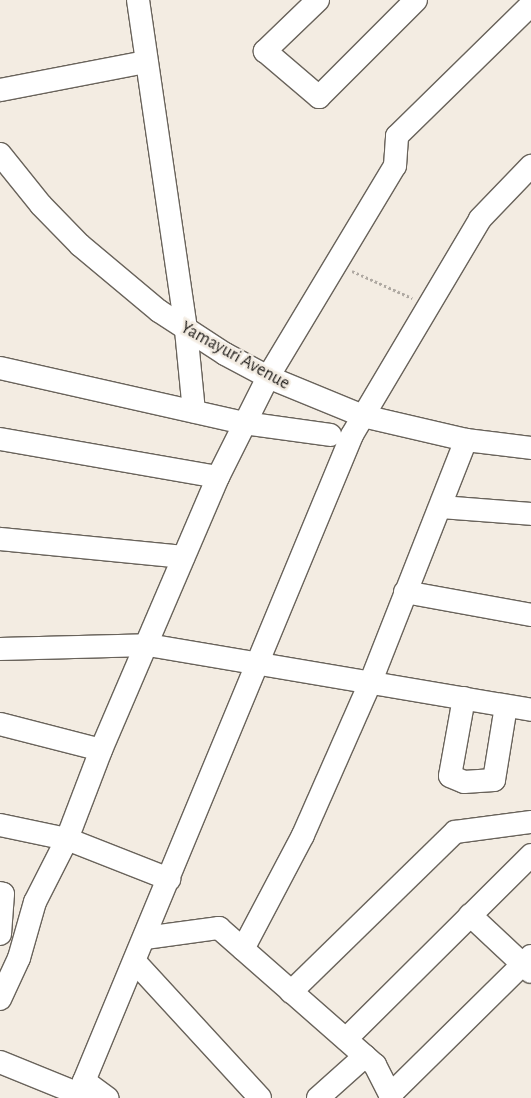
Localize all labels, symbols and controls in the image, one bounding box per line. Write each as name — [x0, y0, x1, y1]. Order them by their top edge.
street label: Yamayuri Avenue — [177, 317, 293, 395]

